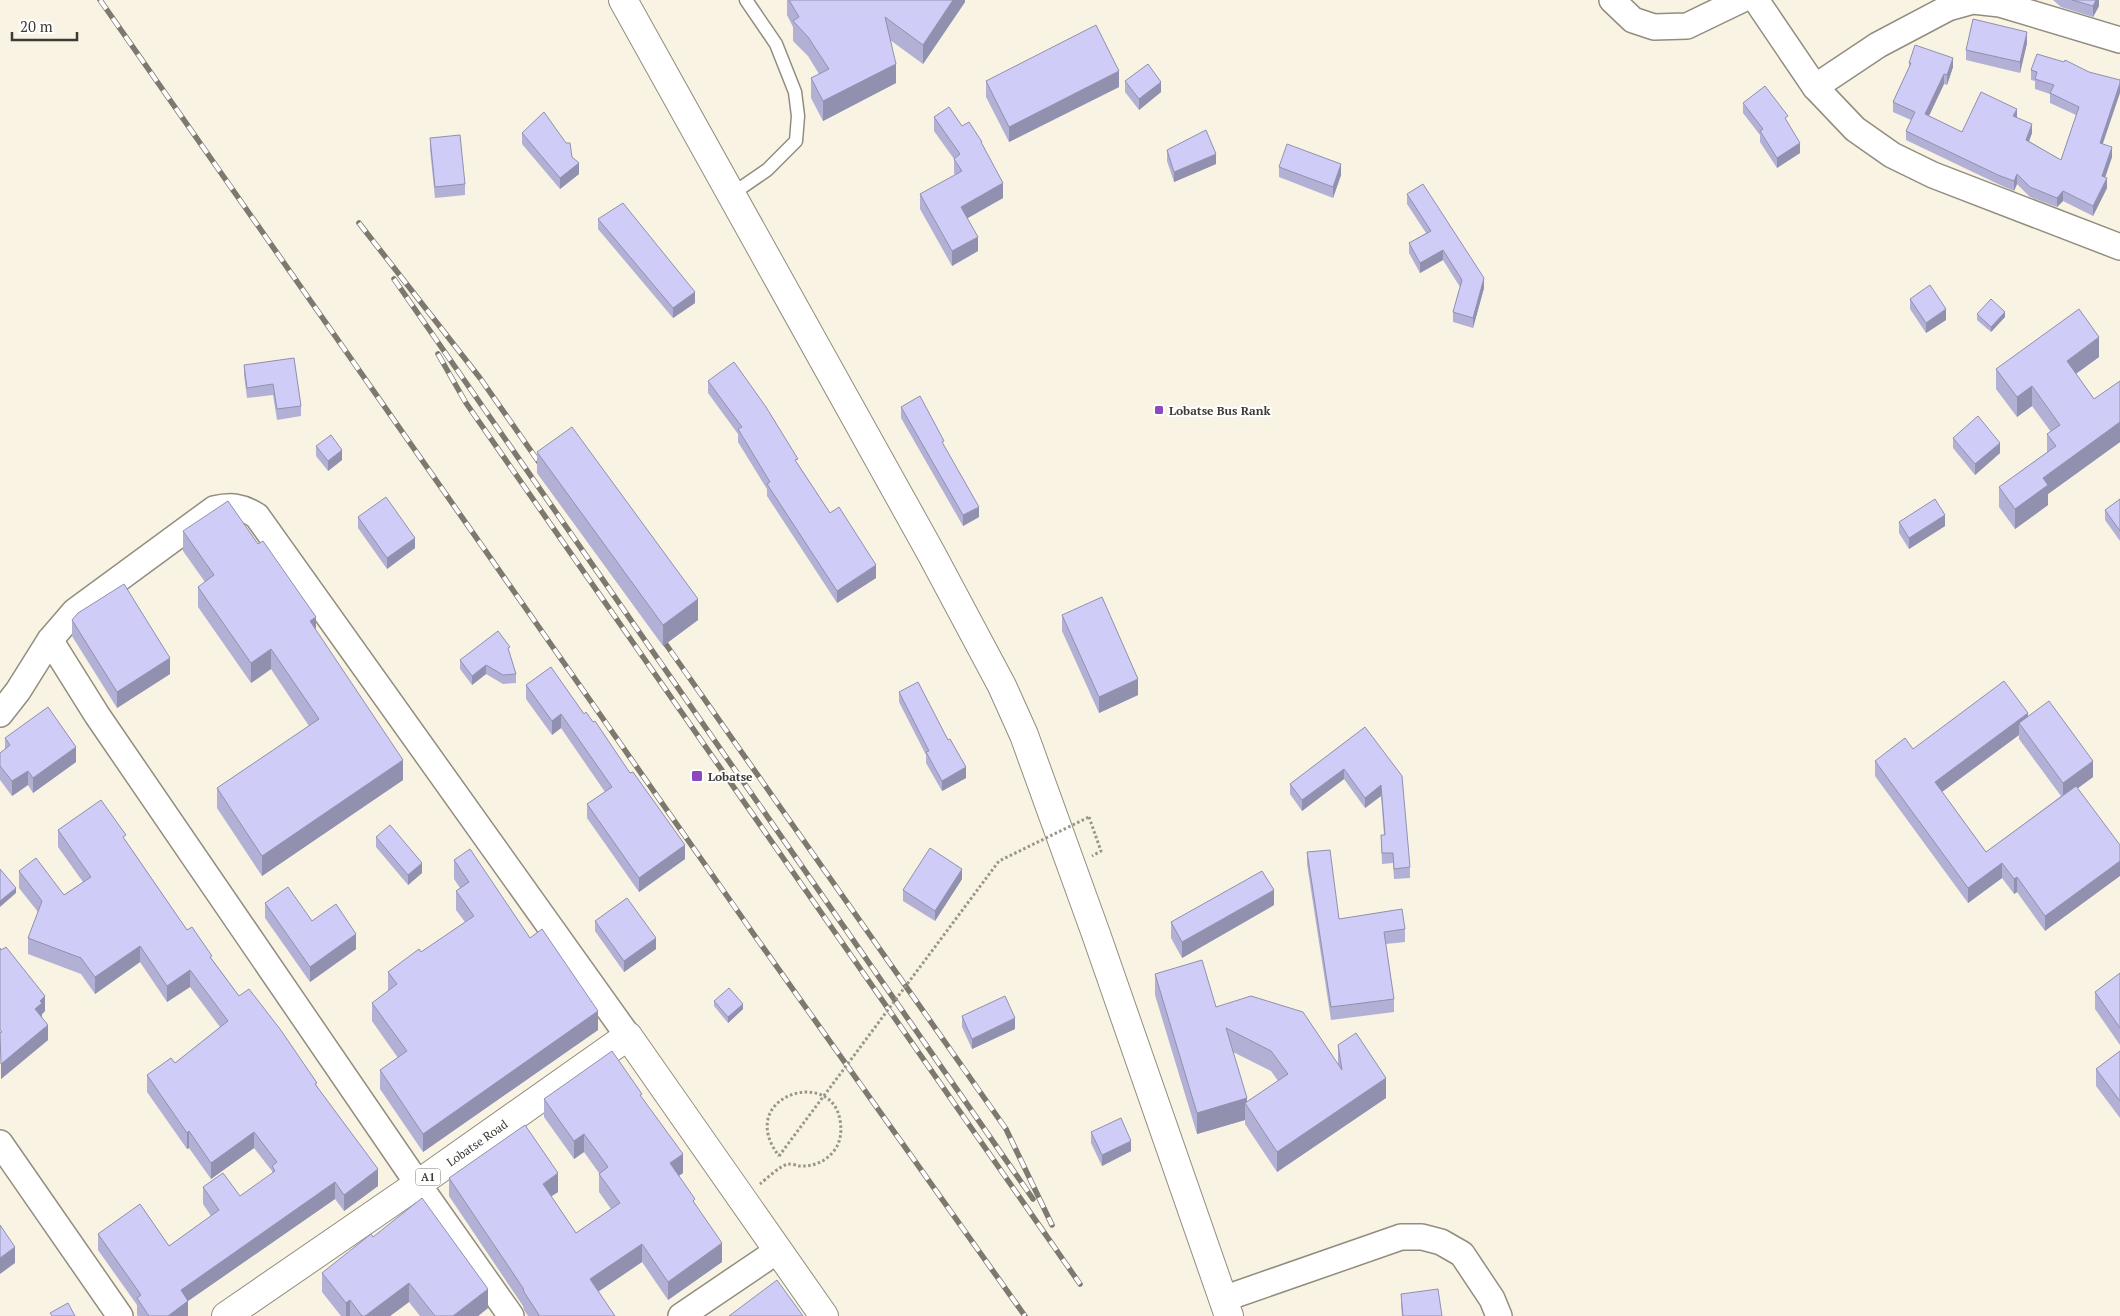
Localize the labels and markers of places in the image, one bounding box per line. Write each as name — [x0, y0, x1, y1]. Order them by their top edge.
place label: Lobatse Bus Rank — [1169, 403, 1270, 418]
marker: Lobatse Bus Rank — [1153, 404, 1165, 416]
marker: Lobatse — [690, 769, 704, 783]
place label: Lobatse — [708, 769, 753, 784]

